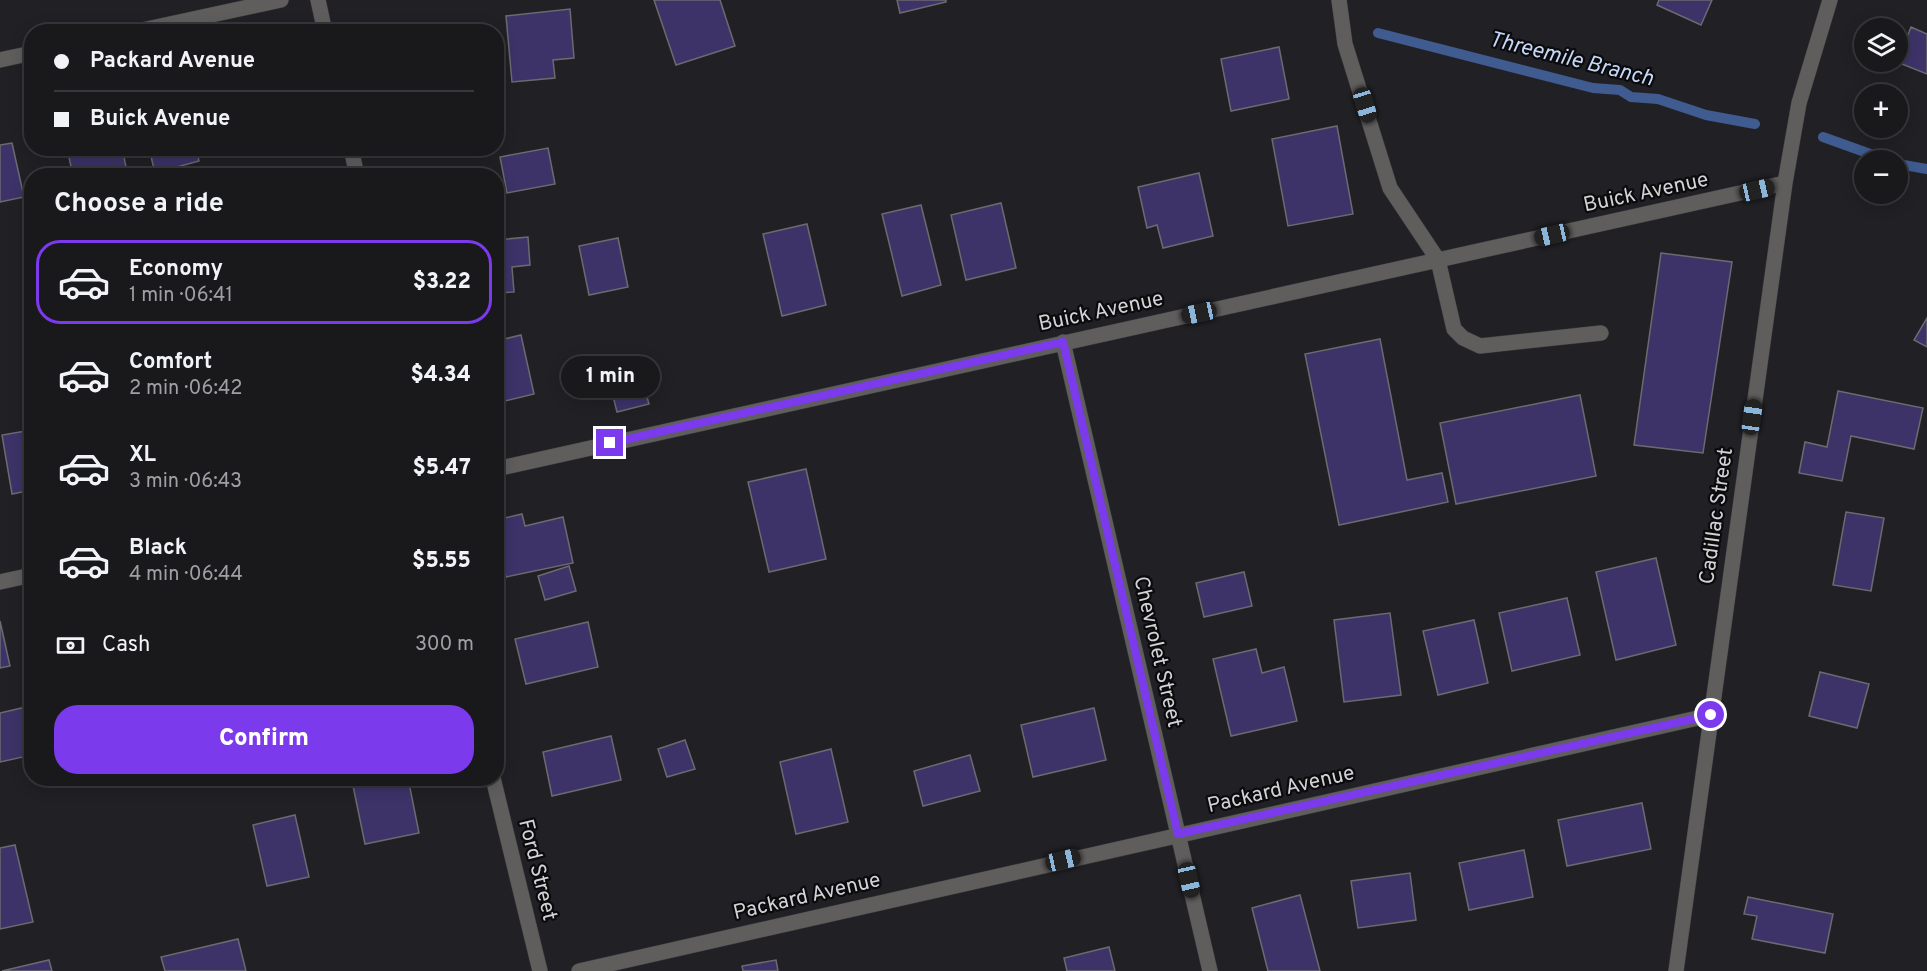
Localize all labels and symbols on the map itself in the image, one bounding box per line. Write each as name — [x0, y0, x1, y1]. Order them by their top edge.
water label: Threemile Branch — [1486, 27, 1656, 93]
car — [1351, 85, 1379, 125]
street label: Buick Avenue — [1581, 167, 1711, 219]
car — [1737, 177, 1777, 203]
car — [1532, 222, 1572, 248]
street label: Buick Avenue — [1036, 286, 1166, 338]
car — [1180, 300, 1218, 326]
callout: 1 min — [560, 356, 660, 398]
car — [1741, 398, 1763, 436]
route end — [596, 429, 623, 456]
street label: Cadillac Street — [1694, 446, 1740, 586]
street label: Chevrolet Street — [1127, 574, 1187, 730]
route start — [1697, 701, 1724, 728]
street label: Packard Avenue — [1205, 760, 1357, 820]
street label: Ford Street — [511, 816, 563, 924]
car — [1043, 847, 1083, 873]
car — [1176, 860, 1202, 900]
street label: Packard Avenue — [731, 867, 883, 927]

